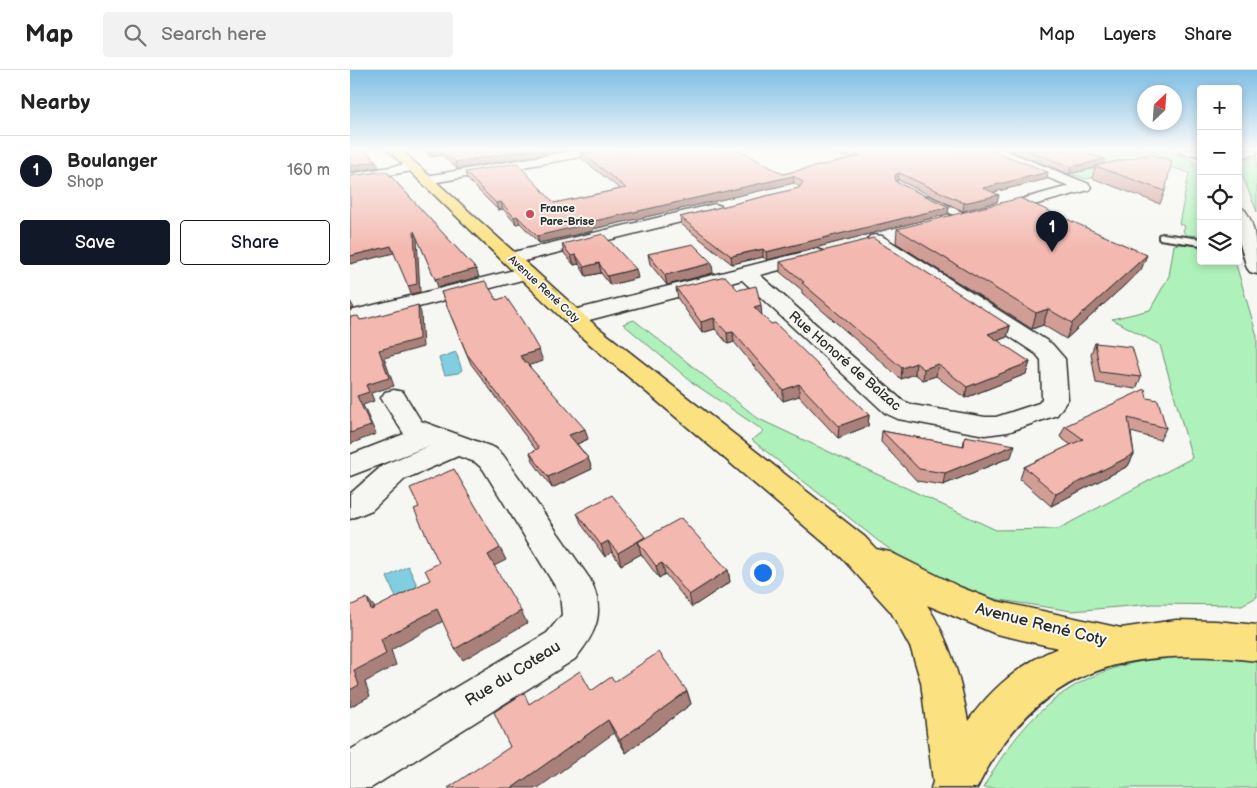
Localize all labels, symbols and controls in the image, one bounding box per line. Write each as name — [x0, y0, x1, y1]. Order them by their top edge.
search box — [103, 12, 453, 57]
text: Map — [25, 20, 73, 49]
icon: search — [121, 21, 149, 49]
text: Search here — [161, 23, 267, 46]
text: Map — [1039, 24, 1075, 45]
text: Layers — [1103, 24, 1156, 45]
text: Share — [1184, 24, 1232, 45]
north arrow — [1137, 85, 1182, 130]
map controls — [1197, 85, 1242, 265]
button: + — [1197, 85, 1242, 130]
text: Nearby — [20, 90, 90, 115]
button: − — [1197, 130, 1242, 175]
text: Boulanger — [67, 150, 157, 173]
text: 1 — [33, 161, 39, 180]
text: 160 m — [287, 161, 330, 180]
text: Shop — [67, 173, 104, 192]
button: locate — [1197, 175, 1242, 220]
place label: France Pare-Brise — [540, 202, 594, 228]
marker: France Pare-Brise — [524, 208, 536, 220]
pin: 1 — [1036, 211, 1068, 252]
button: Save — [20, 220, 170, 265]
button: Share — [180, 220, 330, 265]
button: layers — [1197, 220, 1242, 265]
street label: Avenue René Coty — [506, 253, 582, 325]
street label: Rue Honoré de Balzac — [785, 308, 905, 414]
your location — [750, 560, 776, 586]
street label: Avenue René Coty — [974, 600, 1109, 651]
street label: Rue du Coteau — [462, 637, 564, 711]

